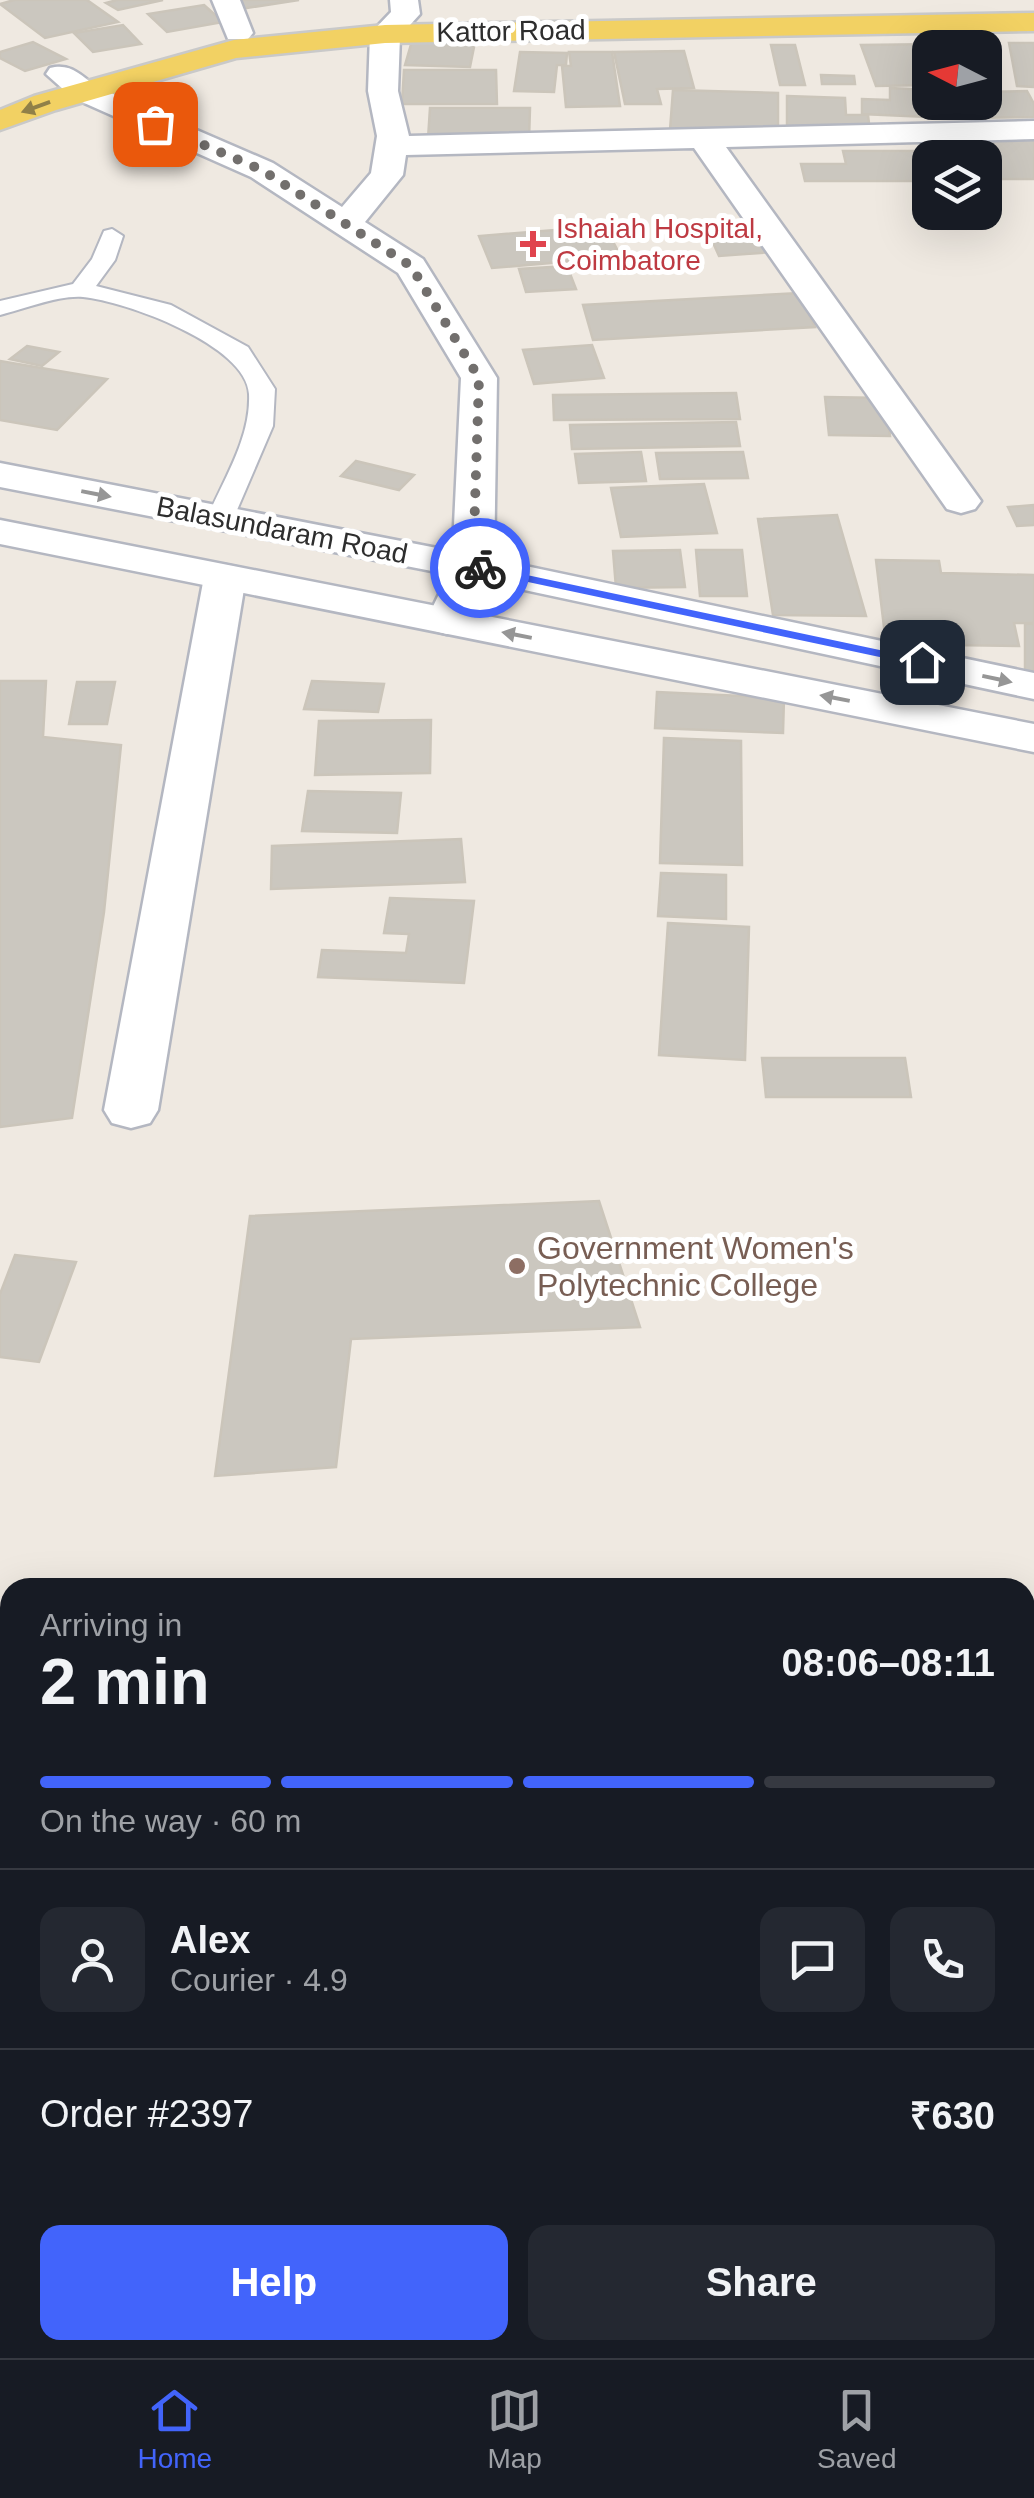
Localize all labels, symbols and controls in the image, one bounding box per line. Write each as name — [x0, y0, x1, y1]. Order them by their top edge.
street label: Kattor Road — [436, 14, 586, 48]
north arrow — [912, 30, 1002, 120]
map controls — [912, 30, 1002, 230]
pin — [113, 82, 198, 167]
icon: bag — [128, 97, 183, 152]
one-way arrow — [20, 100, 50, 115]
button: layers — [912, 140, 1002, 230]
place label: Ishaiah Hospital, Coimbatore — [556, 213, 763, 276]
marker: Ishaiah Hospital, Coimbatore — [520, 231, 546, 257]
one-way arrow — [81, 487, 112, 502]
street label: Balasundaram Road — [154, 490, 410, 570]
courier — [430, 518, 530, 618]
icon: bike — [453, 541, 508, 596]
pin — [880, 620, 965, 705]
one-way arrow — [501, 626, 532, 642]
icon: home — [895, 635, 950, 690]
one-way arrow — [982, 671, 1013, 687]
one-way arrow — [820, 690, 851, 706]
place label: Government Women's Polytechnic College — [537, 1230, 854, 1303]
marker: Government Women's Polytechnic College — [506, 1255, 528, 1277]
text: Arriving in — [40, 1607, 182, 1643]
text: 08:06–08:11 — [782, 1642, 995, 1684]
text: 2 min — [40, 1645, 210, 1718]
text: On the way · 60 m — [40, 1803, 301, 1839]
button: person — [40, 1907, 145, 2012]
button: chat — [760, 1907, 865, 2012]
button: phone — [890, 1907, 995, 2012]
text: Alex — [170, 1919, 250, 1961]
text: Courier · 4.9 — [170, 1962, 348, 1998]
text: Order #2397 — [40, 2093, 253, 2135]
text: ₹630 — [910, 2095, 995, 2137]
button: Help — [40, 2225, 508, 2340]
button: Share — [528, 2225, 995, 2340]
tab: Home — [137, 2383, 212, 2475]
tab: Map — [487, 2383, 542, 2475]
tab: Saved — [817, 2383, 896, 2475]

